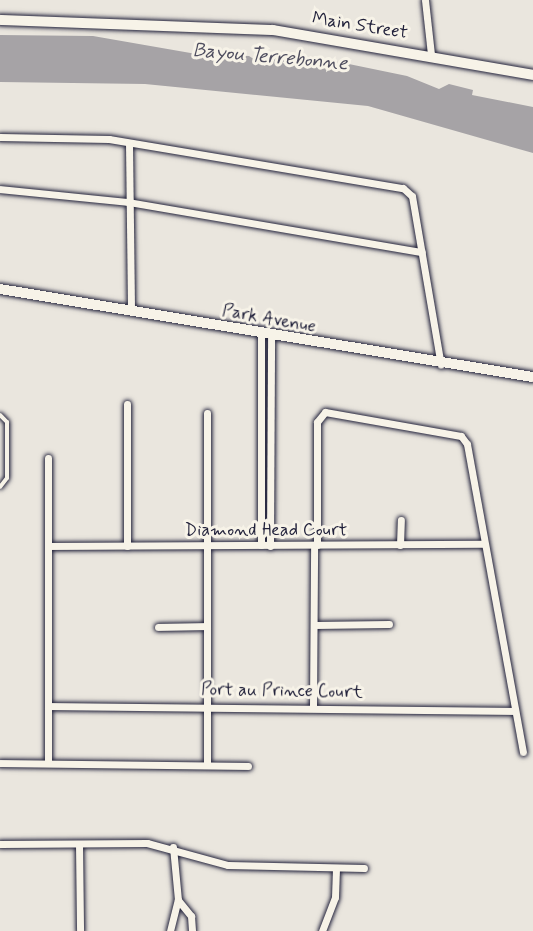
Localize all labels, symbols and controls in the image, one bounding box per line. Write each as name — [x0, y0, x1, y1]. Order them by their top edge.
street label: Main Street — [311, 8, 409, 44]
water label: Bayou Terrebonne — [191, 38, 349, 76]
street label: Park Avenue — [219, 300, 319, 338]
street label: Diamond Head Court — [185, 519, 347, 541]
street label: Port au Prince Court — [203, 679, 361, 703]

